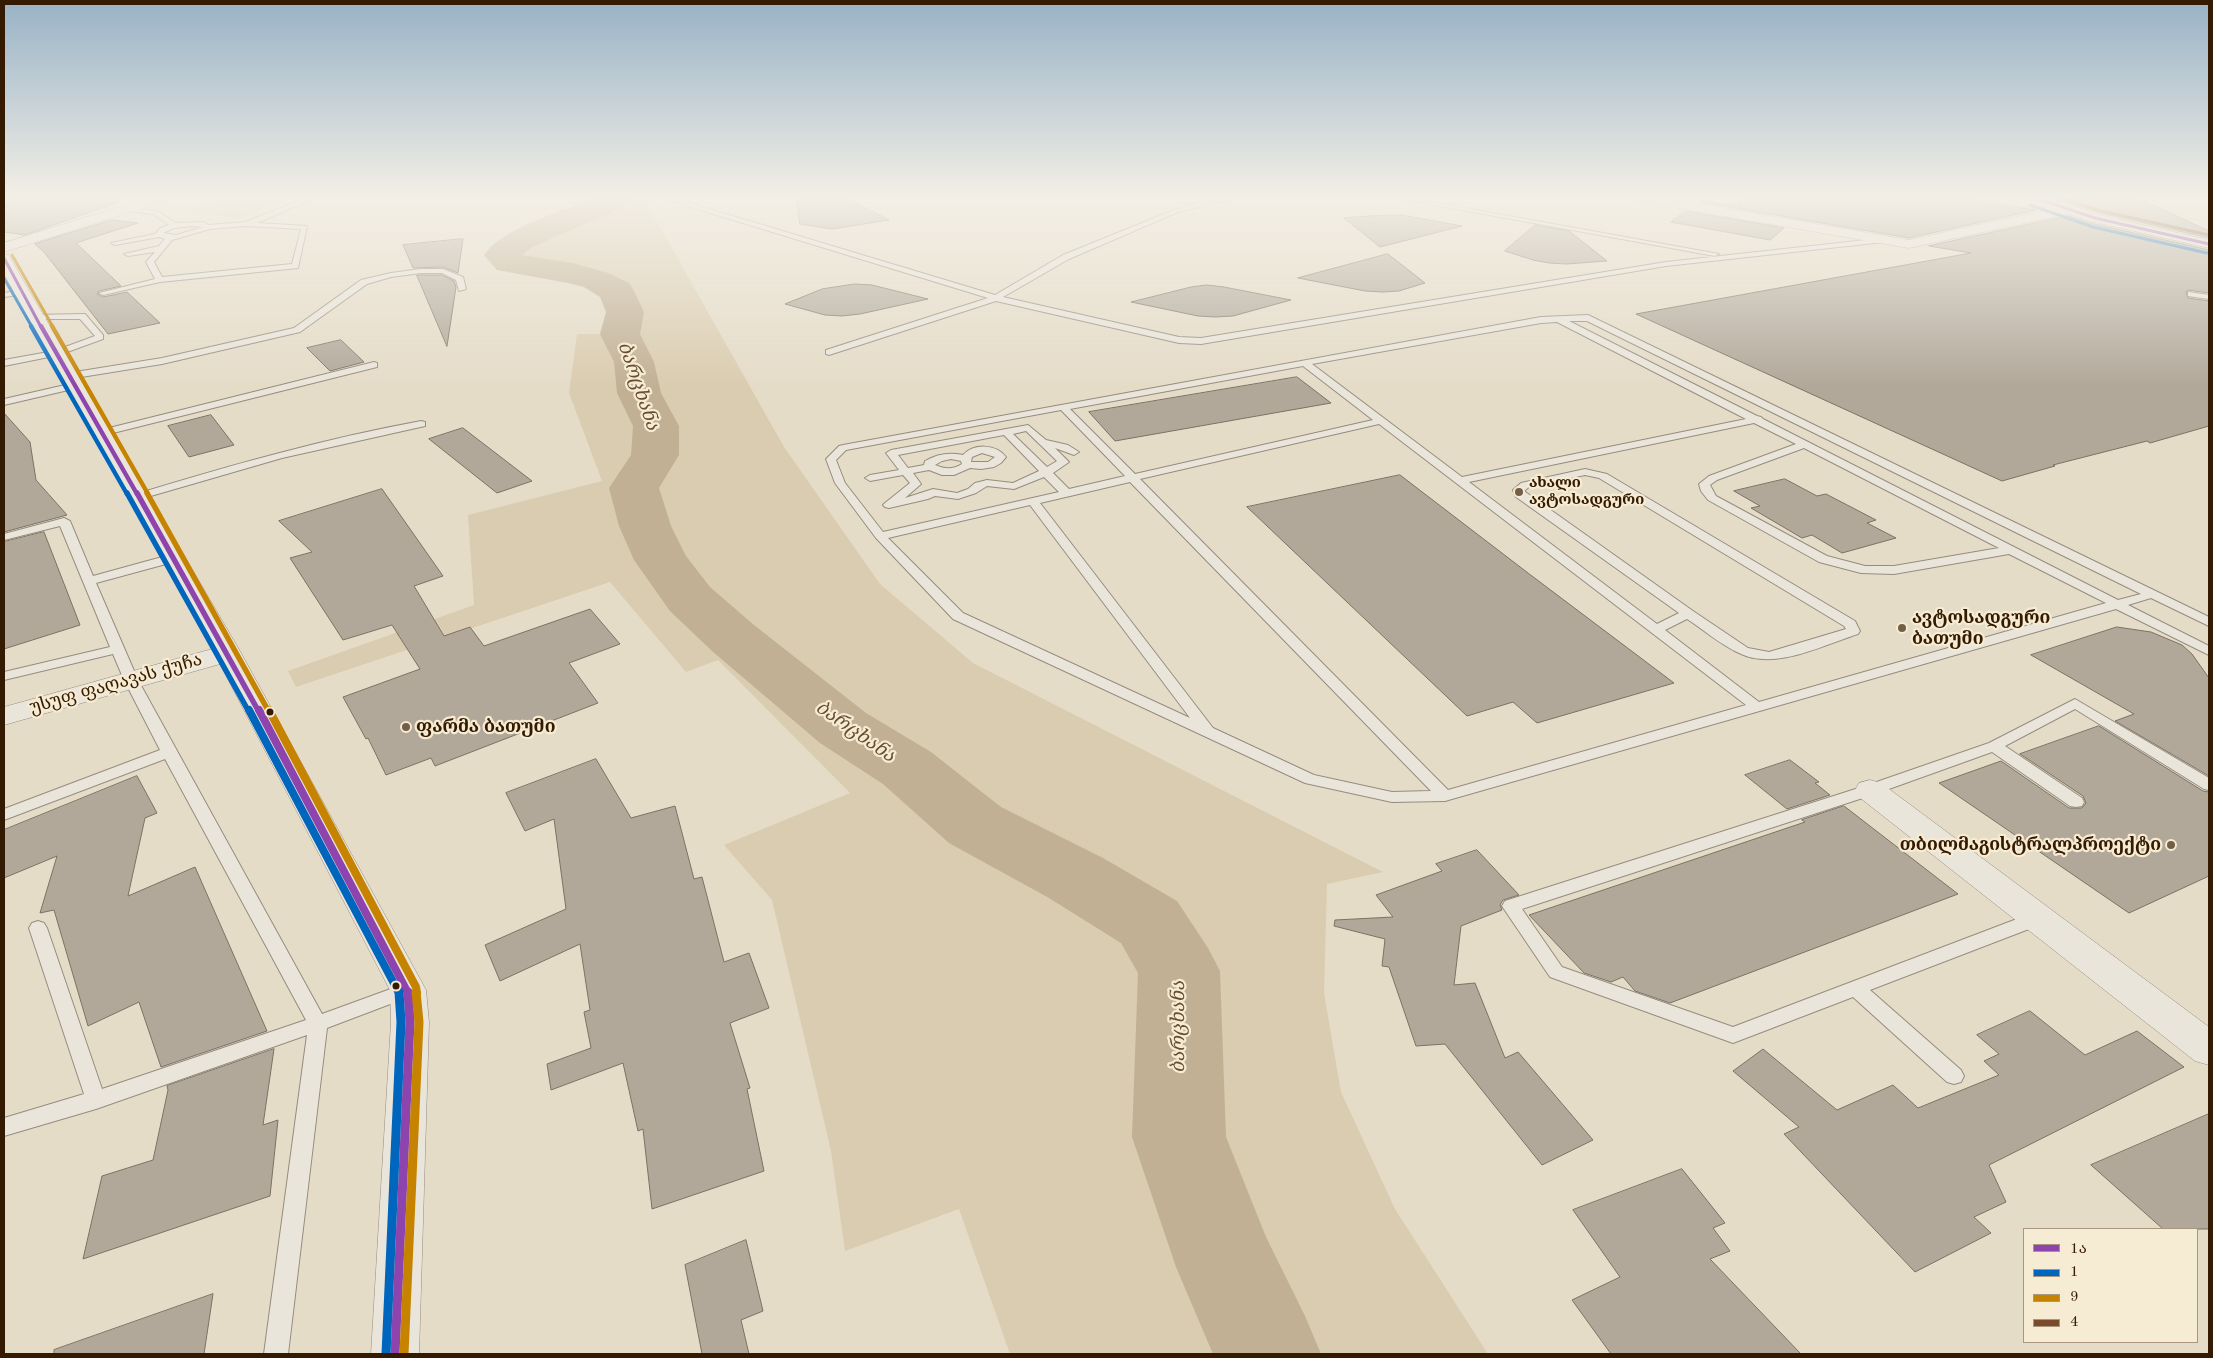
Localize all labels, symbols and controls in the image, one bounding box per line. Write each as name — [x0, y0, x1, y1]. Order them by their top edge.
water label: ბარცხანა — [612, 339, 664, 433]
place label: ახალი ავტოსადგური — [1529, 474, 1644, 509]
marker: ახალი ავტოსადგური — [1513, 486, 1525, 498]
place label: ავტოსადგური ბათუმი — [1912, 607, 2050, 650]
marker: ავტოსადგური ბათუმი — [1896, 622, 1908, 634]
street label: უსუფ ფაღავას ქუჩა — [27, 649, 205, 719]
water label: ბარცხანა — [811, 696, 899, 768]
unlabelled marker — [265, 707, 275, 717]
place label: ფარმა ბათუმი — [416, 716, 555, 738]
marker: ფარმა ბათუმი — [400, 721, 412, 733]
place label: თბილმაგისტრალპროექტი — [1900, 834, 2161, 856]
marker: თბილმაგისტრალპროექტი — [2165, 839, 2177, 851]
unlabelled marker — [391, 981, 401, 991]
water label: ბარცხანა — [1168, 981, 1190, 1073]
legend — [2023, 1228, 2198, 1343]
text: 1ა — [2070, 1242, 2087, 1257]
text: 1 — [2070, 1265, 2079, 1280]
text: 9 — [2070, 1290, 2079, 1305]
text: 4 — [2070, 1315, 2079, 1330]

